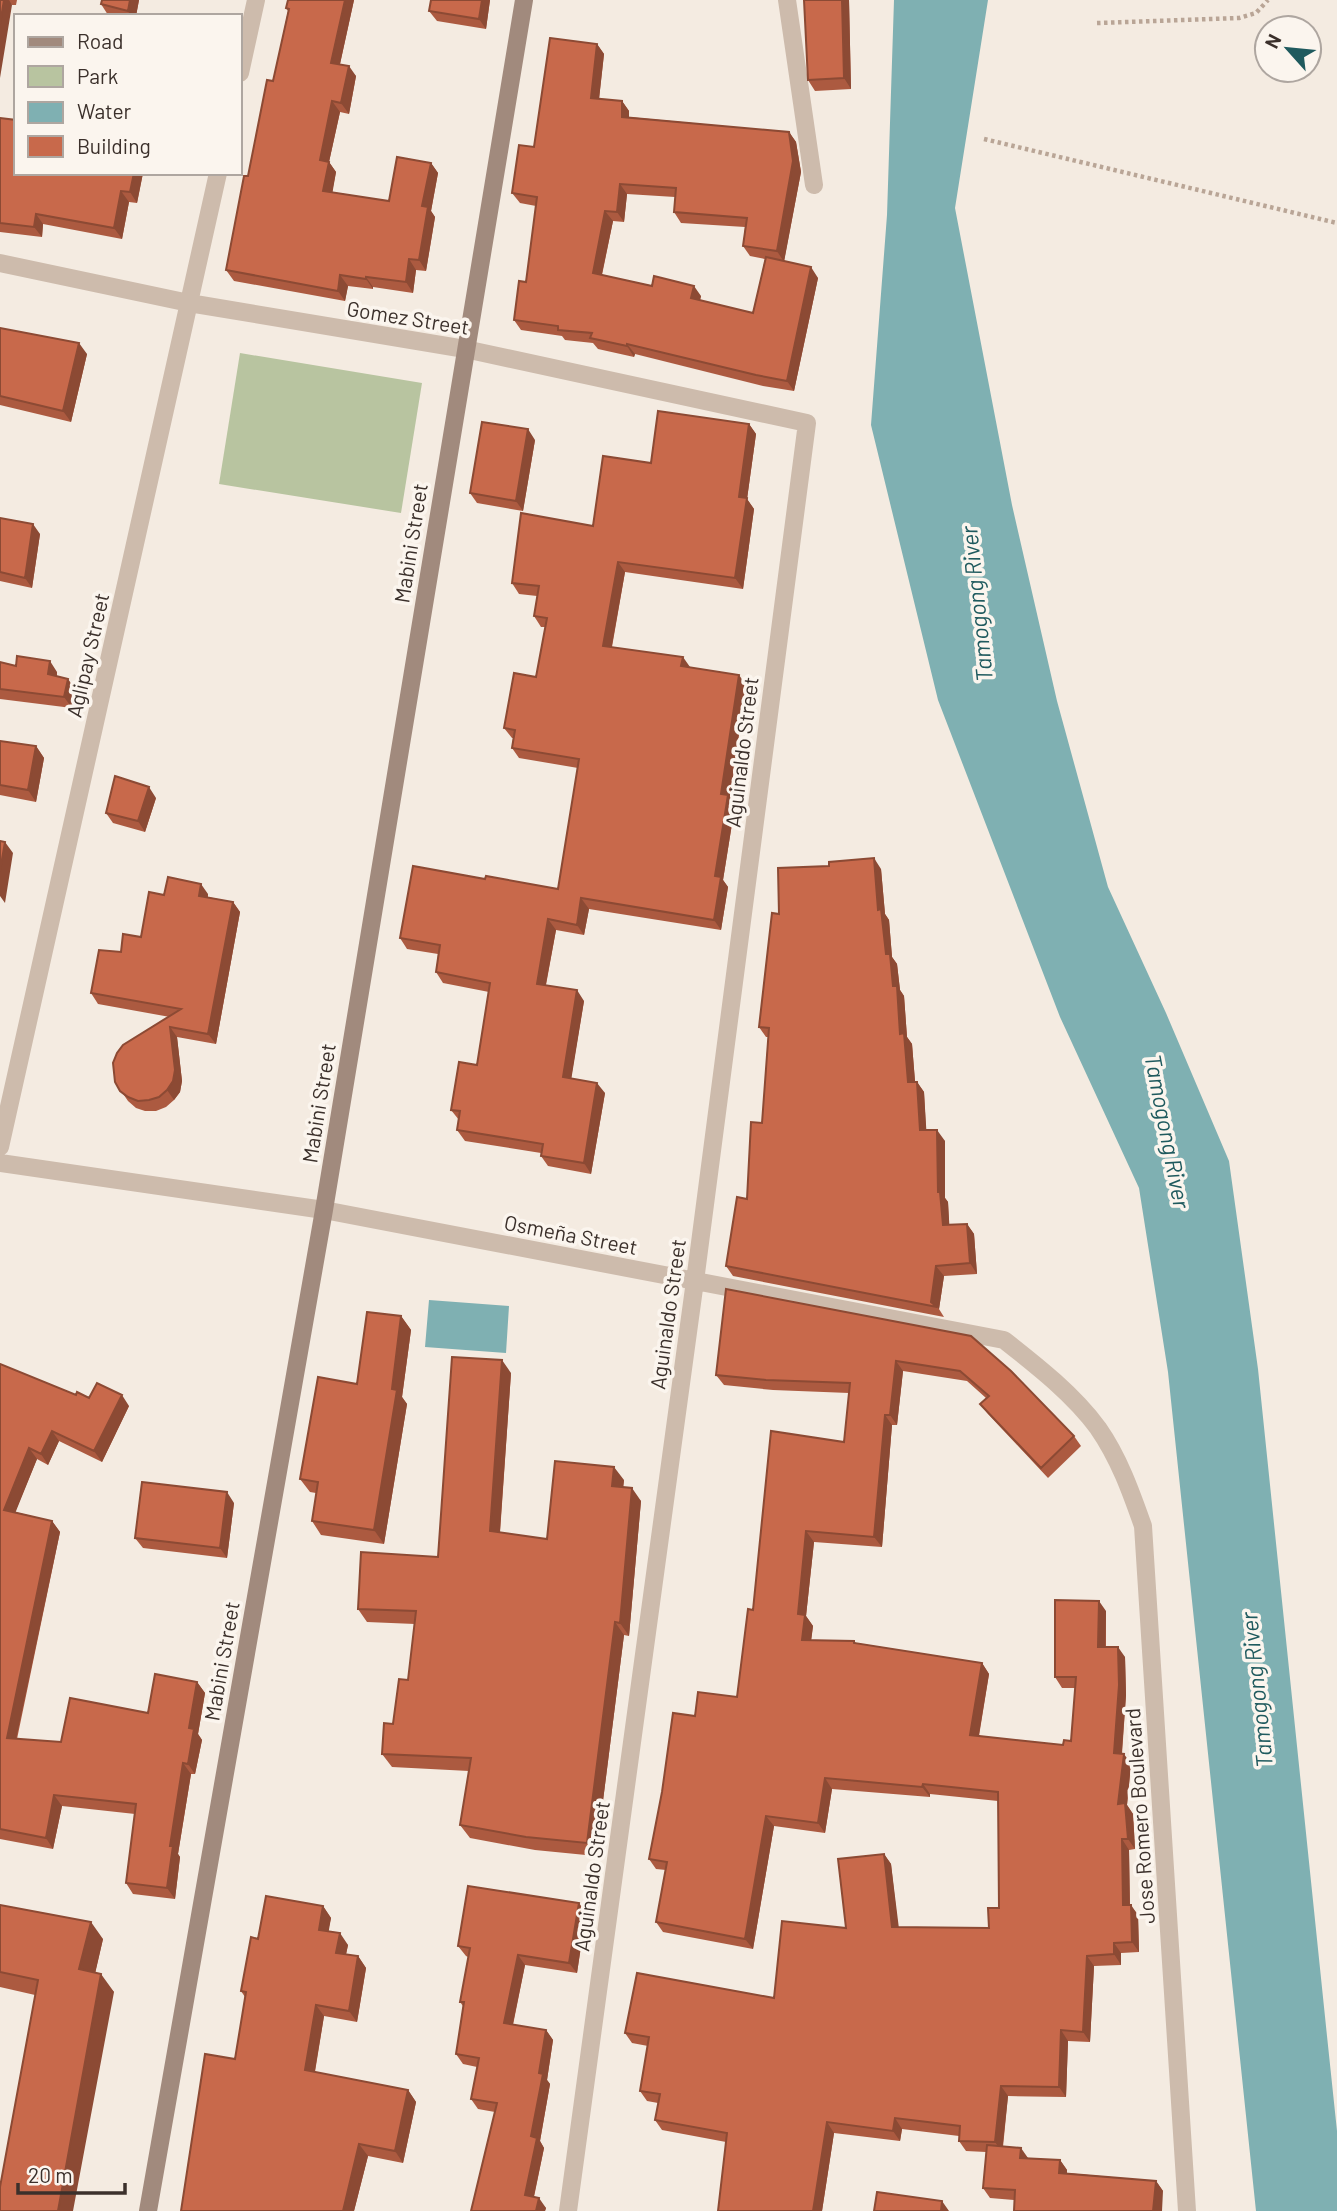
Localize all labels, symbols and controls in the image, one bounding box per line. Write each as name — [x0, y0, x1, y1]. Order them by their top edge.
legend — [14, 14, 242, 175]
north arrow — [1253, 14, 1323, 84]
text: Road — [77, 28, 123, 53]
text: N — [1259, 30, 1286, 52]
text: Park — [77, 63, 118, 88]
text: Water — [77, 98, 132, 123]
text: Building — [77, 133, 151, 158]
street label: Gomez Street — [345, 295, 471, 339]
street label: Mabini Street — [388, 481, 432, 605]
water label: Tamogong River — [954, 524, 998, 683]
street label: Aglipay Street — [61, 590, 113, 720]
street label: Aguinaldo Street — [719, 675, 763, 829]
street label: Mabini Street — [296, 1041, 340, 1165]
water label: Tamogong River — [1139, 1052, 1197, 1211]
street label: Osmeña Street — [502, 1209, 640, 1259]
street label: Aguinaldo Street — [644, 1237, 690, 1391]
street label: Mabini Street — [198, 1599, 244, 1723]
water label: Tamogong River — [1234, 1610, 1278, 1769]
street label: Jose Romero Boulevard — [1119, 1707, 1159, 1925]
street label: Aguinaldo Street — [568, 1799, 614, 1953]
scale bar — [18, 2152, 124, 2196]
text: 20 m — [28, 2162, 73, 2187]

